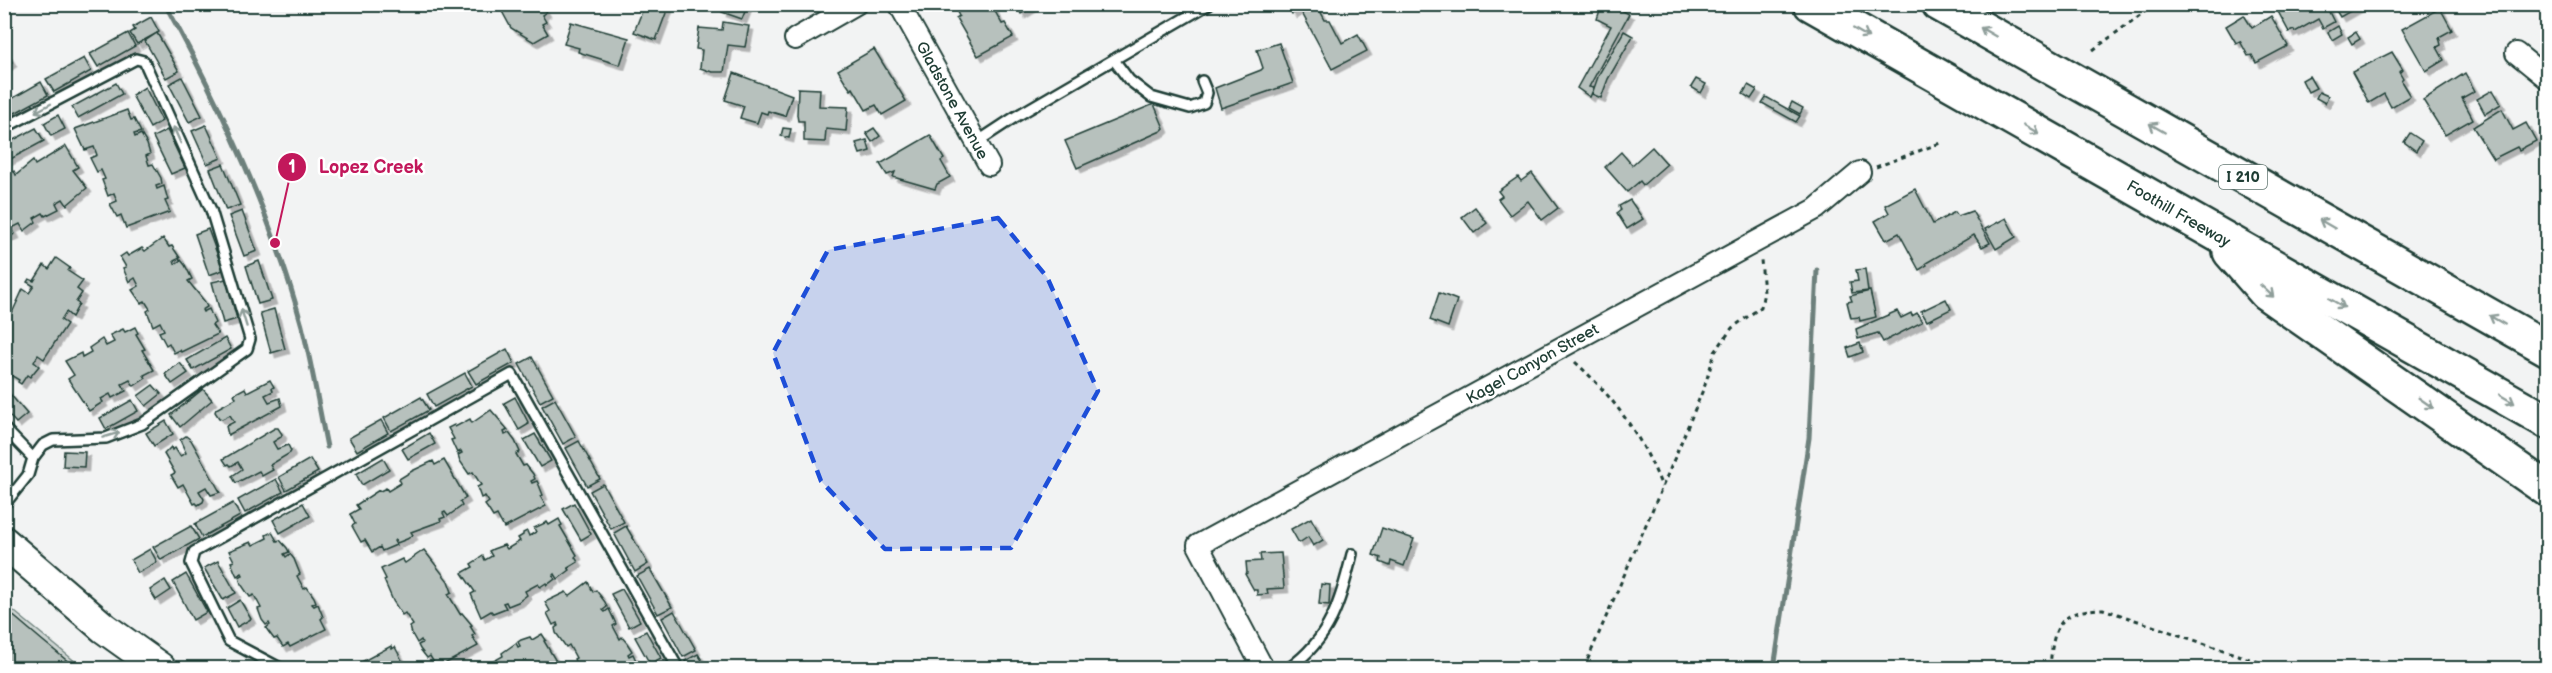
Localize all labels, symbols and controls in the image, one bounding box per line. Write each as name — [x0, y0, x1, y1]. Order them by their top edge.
one-way arrow — [1979, 26, 1997, 37]
one-way arrow — [1853, 28, 1870, 40]
street label: Gladstone Avenue — [911, 39, 992, 163]
one-way arrow — [34, 103, 52, 114]
one-way arrow — [2149, 122, 2166, 134]
one-way arrow — [2022, 124, 2039, 136]
one-way arrow — [171, 127, 182, 145]
callout: Lopez Creek — [277, 149, 435, 185]
text: 1 — [288, 157, 296, 178]
text: Lopez Creek — [319, 157, 424, 178]
road number: I 210 — [2219, 165, 2267, 189]
street label: Foothill Freeway — [2123, 177, 2234, 252]
one-way arrow — [2319, 218, 2336, 230]
one-way arrow — [2259, 284, 2274, 298]
one-way arrow — [2328, 297, 2345, 309]
one-way arrow — [238, 309, 249, 328]
one-way arrow — [2488, 314, 2506, 325]
street label: Kagel Canyon Street — [1463, 320, 1602, 409]
one-way arrow — [2498, 393, 2515, 405]
one-way arrow — [2417, 397, 2434, 409]
one-way arrow — [101, 429, 120, 440]

